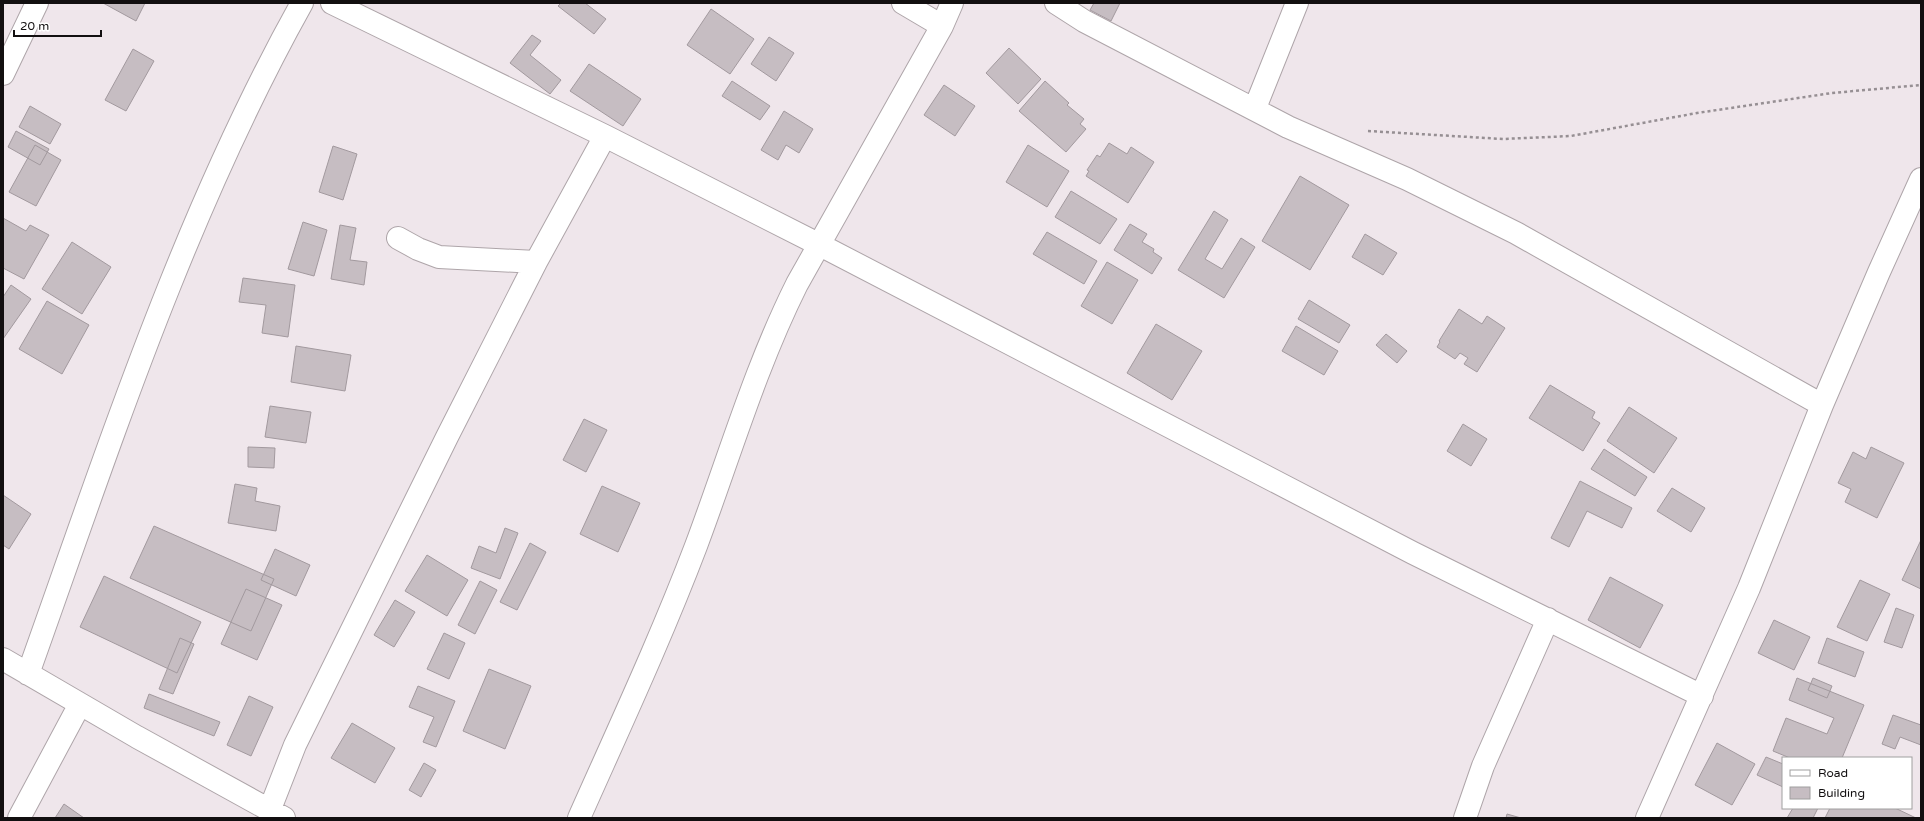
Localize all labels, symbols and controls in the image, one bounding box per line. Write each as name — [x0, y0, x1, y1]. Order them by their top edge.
scale bar — [14, 12, 101, 38]
text: 20 m — [20, 19, 49, 33]
legend — [1782, 757, 1912, 809]
text: Road — [1818, 766, 1848, 780]
text: Building — [1818, 786, 1865, 800]

